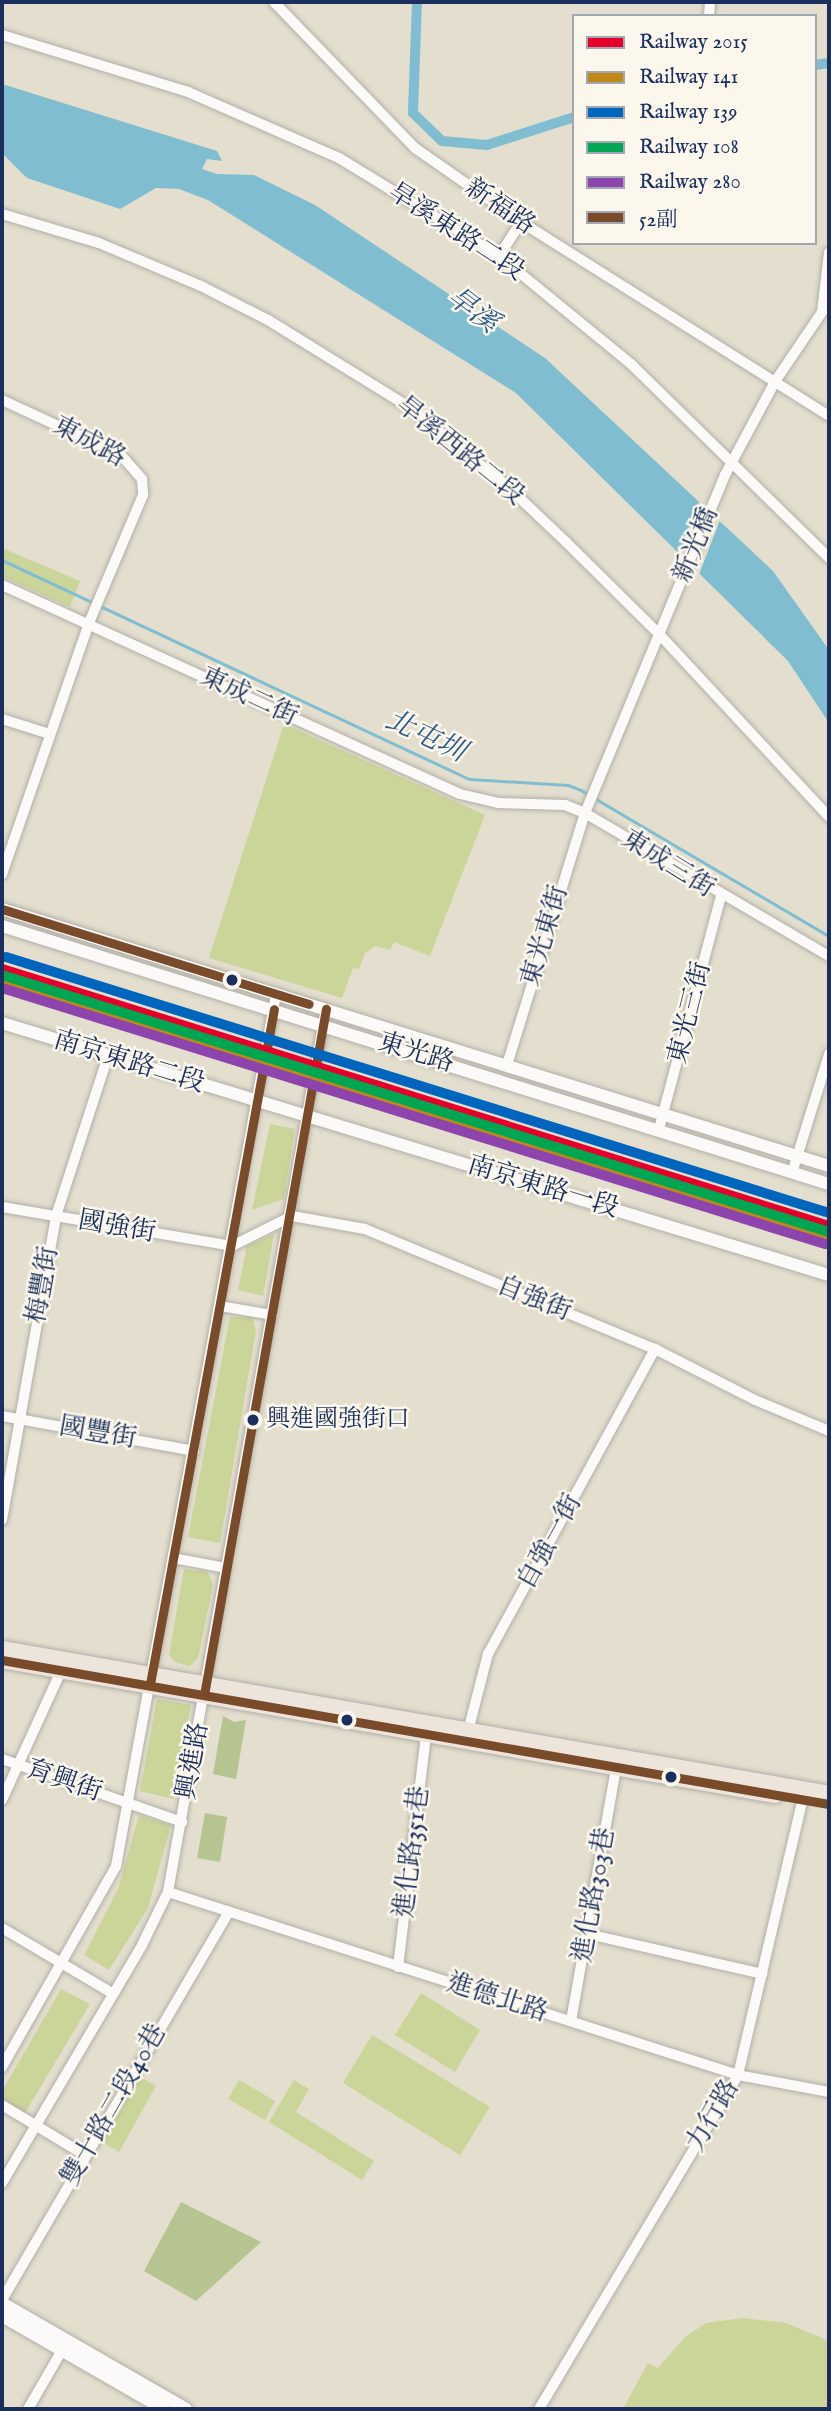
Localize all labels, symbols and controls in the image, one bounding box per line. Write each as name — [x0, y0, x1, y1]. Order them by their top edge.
legend — [572, 14, 817, 245]
text: Railway 2015 — [639, 29, 748, 56]
text: Railway 141 — [639, 64, 738, 91]
text: Railway 139 — [639, 99, 737, 126]
text: Railway 108 — [639, 134, 739, 161]
text: Railway 280 — [639, 169, 741, 196]
street label: 新福路 — [459, 172, 541, 242]
street label: 旱溪東路二段 — [382, 176, 530, 288]
text: 52副 — [639, 207, 677, 234]
water label: 旱溪 — [440, 281, 504, 341]
street label: 旱溪西路二段 — [390, 390, 530, 512]
street label: 東成路 — [47, 410, 131, 474]
street label: 新光橋 — [667, 503, 725, 587]
street label: 東成二街 — [195, 661, 303, 733]
water label: 北屯圳 — [380, 704, 470, 770]
street label: 東成三街 — [616, 823, 720, 905]
street label: 東光東街 — [515, 882, 575, 990]
street label: 東光三街 — [662, 959, 718, 1067]
unlabelled marker — [225, 973, 239, 987]
street label: 南京東路二段 — [50, 1024, 208, 1100]
street label: 東光路 — [374, 1027, 458, 1079]
street label: 南京東路一段 — [464, 1149, 622, 1225]
street label: 國強街 — [76, 1205, 158, 1249]
street label: 梅豐街 — [21, 1244, 65, 1326]
street label: 自強街 — [492, 1270, 576, 1328]
place label: 興進國強街口 — [266, 1406, 410, 1434]
street label: 國豐街 — [57, 1411, 139, 1455]
marker: 興進國強街口 — [246, 1413, 260, 1427]
street label: 自強一街 — [511, 1489, 589, 1595]
unlabelled marker — [340, 1713, 354, 1727]
street label: 興進路 — [171, 1720, 215, 1802]
street label: 育興街 — [22, 1754, 106, 1808]
unlabelled marker — [664, 1770, 678, 1784]
street label: 進化路351巷 — [388, 1784, 436, 1920]
street label: 進化路303巷 — [567, 1825, 621, 1965]
street label: 進德北路 — [443, 1967, 551, 2029]
street label: 雙十路二段40巷 — [55, 2019, 173, 2191]
street label: 力行路 — [680, 2074, 746, 2158]

